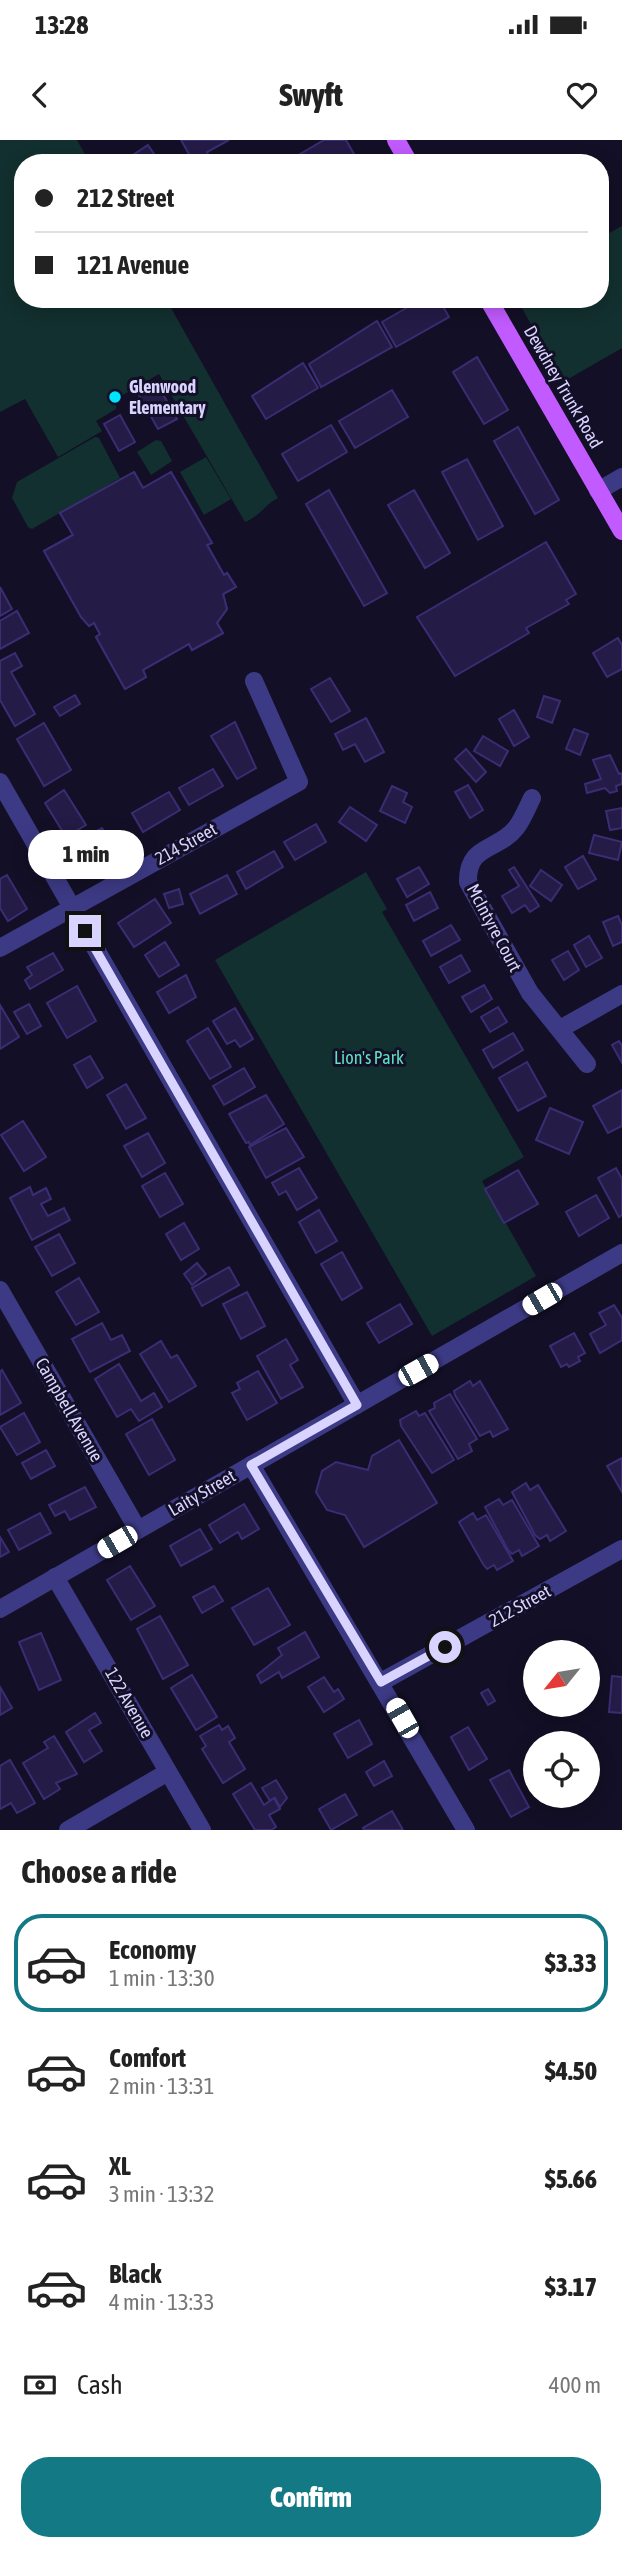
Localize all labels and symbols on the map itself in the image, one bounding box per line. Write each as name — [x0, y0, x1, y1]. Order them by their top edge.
street label: Dewdney Trunk Road — [520, 322, 607, 452]
place label: Glenwood Elementary — [129, 376, 206, 418]
marker: Glenwood Elementary — [107, 389, 123, 405]
street label: 214 Street — [151, 818, 220, 869]
callout: 1 min — [27, 830, 143, 878]
street label: McIntyre Court — [463, 880, 526, 975]
route end — [69, 915, 101, 947]
park label: Lion's Park — [334, 1047, 404, 1068]
car — [519, 1279, 566, 1319]
car — [395, 1351, 442, 1389]
street label: Campbell Avenue — [31, 1354, 108, 1465]
street label: Laity Street — [164, 1465, 239, 1520]
car — [94, 1522, 141, 1562]
street label: 212 Street — [485, 1580, 554, 1631]
route start — [429, 1631, 461, 1663]
north arrow — [523, 1640, 600, 1717]
street label: 122 Avenue — [101, 1664, 158, 1742]
car — [383, 1695, 422, 1741]

